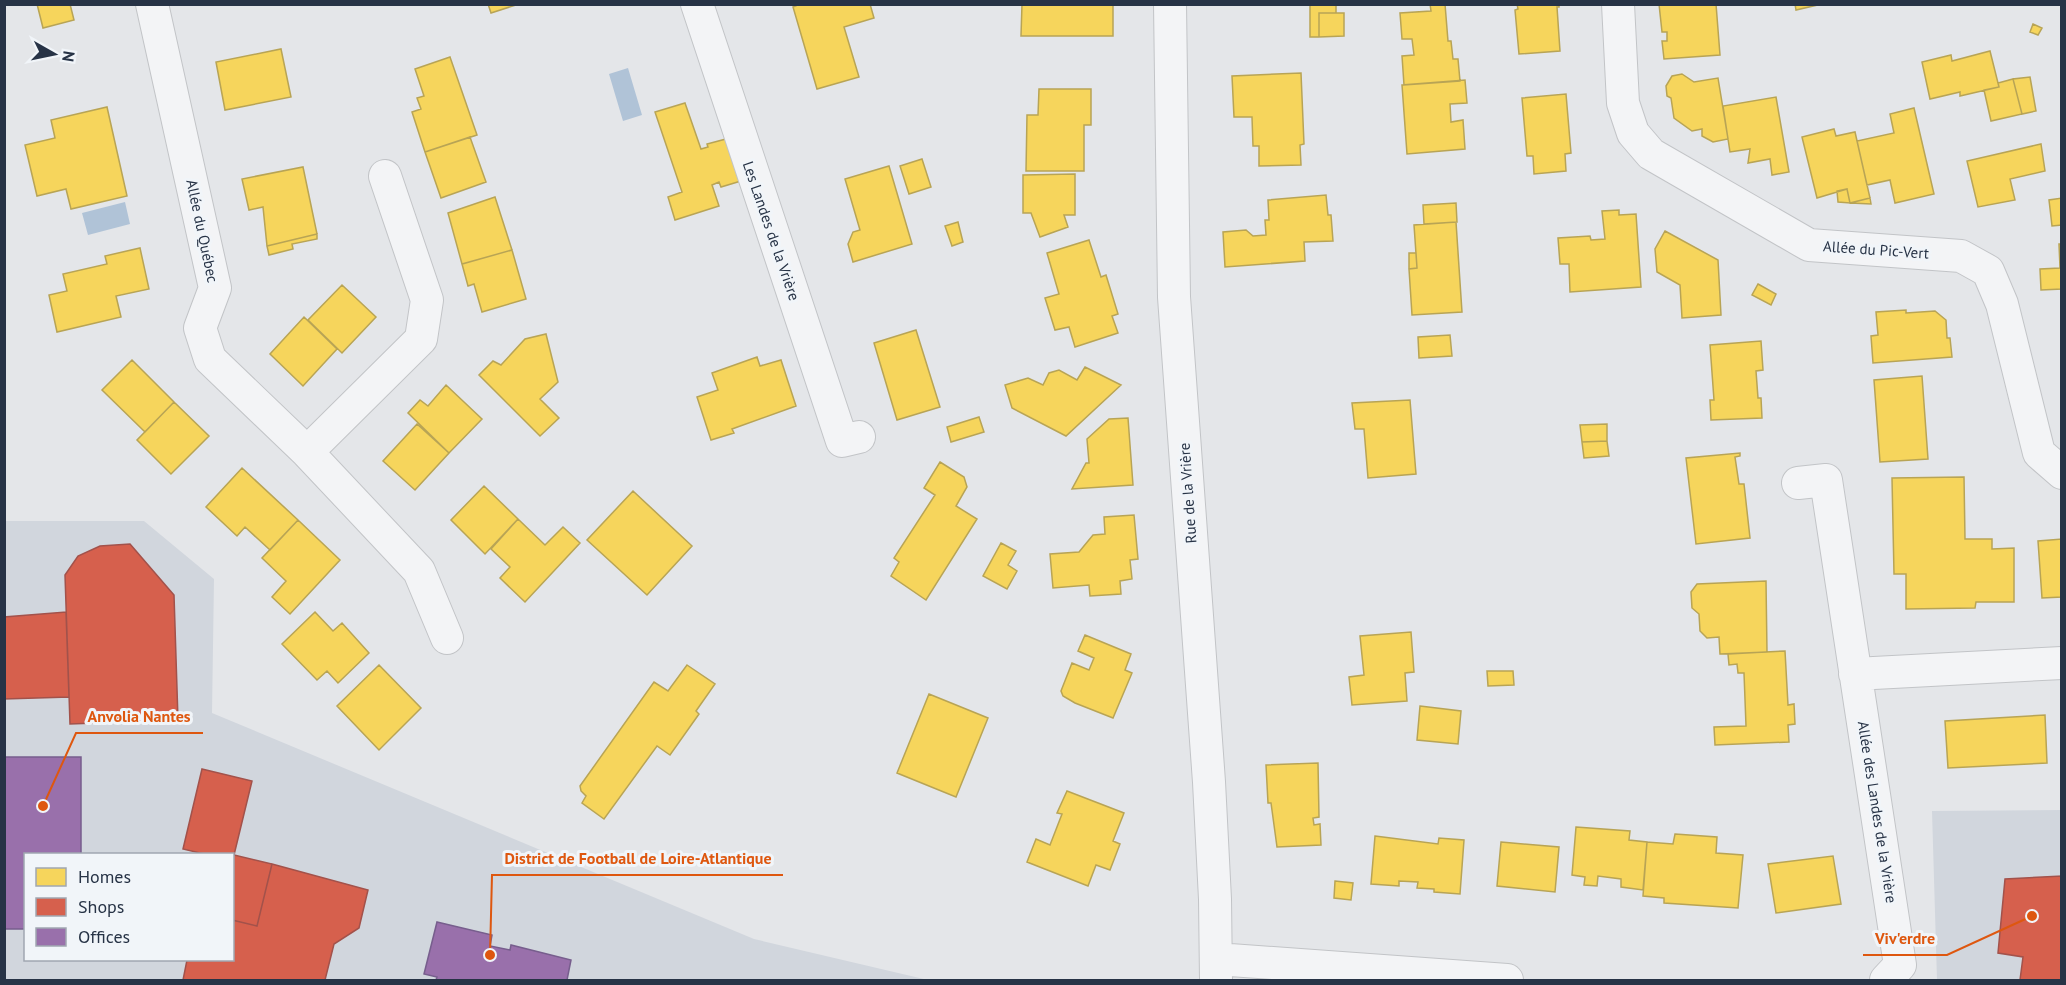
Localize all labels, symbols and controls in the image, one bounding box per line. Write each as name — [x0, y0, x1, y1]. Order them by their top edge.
north arrow — [24, 24, 84, 84]
text: N — [58, 50, 80, 63]
street label: Les Landes de la Vrière — [739, 159, 804, 303]
street label: Allée du Québec — [182, 178, 223, 284]
street label: Allée du Pic-Vert — [1822, 236, 1930, 263]
street label: Rue de la Vrière — [1175, 442, 1200, 544]
callout: Anvolia Nantes — [76, 699, 203, 733]
text: Anvolia Nantes — [87, 706, 191, 726]
street label: Allée des Landes de la Vrière — [1854, 720, 1901, 904]
callout: District de Football de Loire-Atlantique — [492, 841, 783, 875]
text: District de Football de Loire-Atlantique — [504, 848, 772, 868]
legend — [24, 853, 234, 961]
text: Homes — [78, 865, 131, 888]
text: Shops — [78, 895, 124, 918]
callout: Viv'erdre — [1863, 921, 1947, 955]
text: Offices — [78, 925, 130, 948]
text: Viv'erdre — [1874, 928, 1935, 948]

